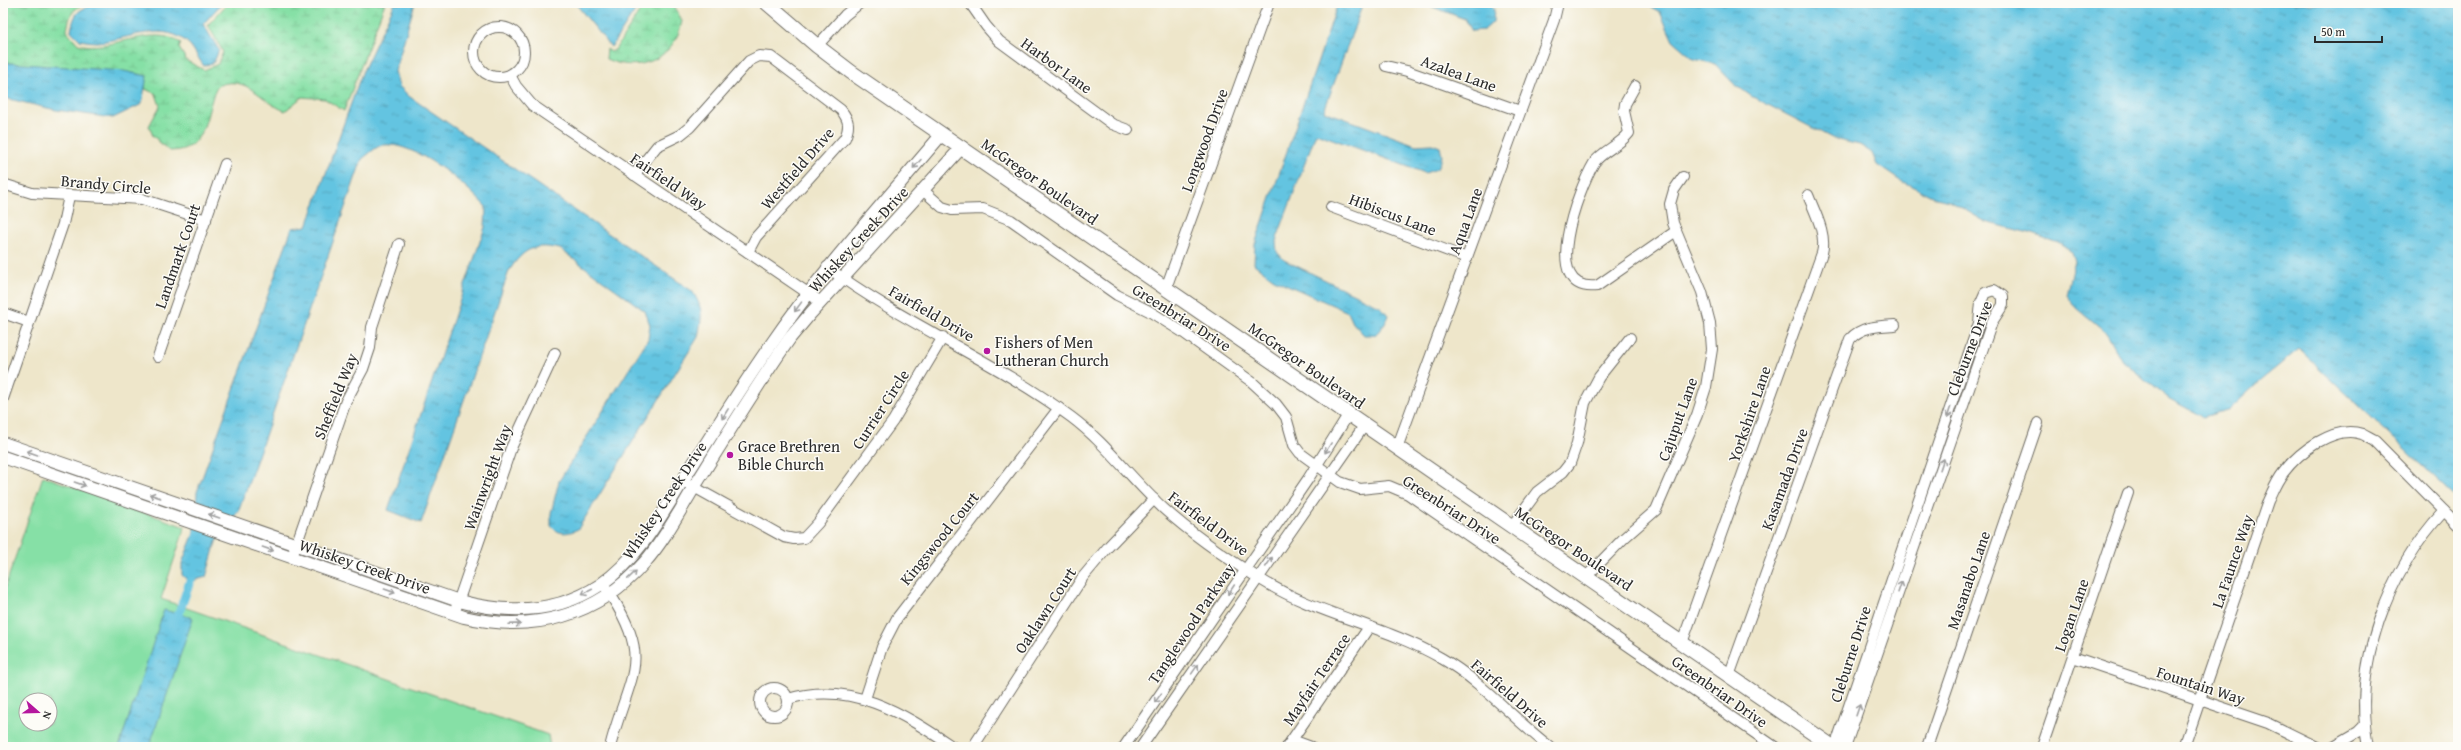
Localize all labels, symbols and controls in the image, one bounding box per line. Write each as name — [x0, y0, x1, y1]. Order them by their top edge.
scale bar — [2315, 18, 2382, 44]
text: 50 m — [2321, 23, 2345, 40]
street label: Harbor Lane — [1016, 31, 1098, 99]
street label: Azalea Lane — [1418, 48, 1500, 98]
street label: Longwood Drive — [1174, 85, 1234, 195]
street label: Westfield Drive — [754, 122, 840, 214]
street label: McGregor Boulevard — [977, 132, 1104, 231]
street label: Fairfield Way — [626, 146, 712, 216]
one-way arrow — [912, 159, 922, 169]
street label: Brandy Circle — [60, 168, 152, 200]
street label: Whiskey Creek Drive — [802, 180, 914, 298]
street label: Aqua Lane — [1442, 184, 1488, 258]
street label: Hibiscus Lane — [1346, 186, 1440, 242]
street label: Landmark Court — [148, 200, 206, 312]
street label: Greenbriar Drive — [1128, 277, 1236, 357]
street label: Fairfield Drive — [885, 279, 979, 347]
street label: Cleburne Drive — [1940, 297, 1998, 399]
one-way arrow — [794, 301, 802, 312]
street label: McGregor Boulevard — [1244, 316, 1371, 415]
place label: Fishers of Men Lutheran Church — [995, 330, 1109, 372]
marker: Fishers of Men Lutheran Church — [982, 346, 992, 356]
street label: Sheffield Way — [307, 349, 363, 443]
street label: Yorkshire Lane — [1721, 363, 1777, 465]
street label: Currier Circle — [845, 364, 915, 454]
street label: Cajuput Lane — [1651, 374, 1703, 464]
one-way arrow — [1944, 406, 1952, 418]
one-way arrow — [721, 408, 729, 419]
street label: Wainwright Way — [457, 421, 517, 533]
street label: Kasamada Drive — [1754, 425, 1814, 533]
place label: Grace Brethren Bible Church — [738, 434, 840, 476]
street label: Whiskey Creek Drive — [616, 436, 712, 564]
one-way arrow — [1324, 442, 1332, 453]
one-way arrow — [26, 449, 38, 457]
marker: Grace Brethren Bible Church — [725, 450, 735, 460]
one-way arrow — [1939, 459, 1947, 471]
street label: Greenbriar Drive — [1398, 468, 1506, 550]
one-way arrow — [73, 480, 85, 488]
street label: Fairfield Drive — [1164, 485, 1254, 561]
street label: Kingswood Court — [894, 486, 985, 590]
one-way arrow — [149, 491, 161, 499]
street label: McGregor Boulevard — [1510, 500, 1638, 597]
street label: La Faunce Way — [2205, 511, 2259, 611]
one-way arrow — [207, 512, 220, 519]
street label: Masanabo Lane — [1940, 527, 1996, 633]
street label: Whiskey Creek Drive — [296, 532, 434, 600]
one-way arrow — [261, 545, 273, 553]
street label: Tanglewood Parkway — [1141, 557, 1241, 689]
one-way arrow — [1265, 557, 1273, 568]
street label: Oaklawn Court — [1008, 562, 1082, 658]
one-way arrow — [627, 570, 637, 580]
street label: Logan Lane — [2047, 575, 2095, 655]
one-way arrow — [1897, 581, 1904, 594]
one-way arrow — [1227, 584, 1235, 595]
one-way arrow — [384, 588, 397, 595]
one-way arrow — [581, 589, 593, 596]
street label: Cleburne Drive — [1823, 603, 1877, 705]
one-way arrow — [509, 620, 522, 628]
street label: Mayfair Terrace — [1276, 628, 1356, 730]
street label: Greenbriar Drive — [1667, 649, 1773, 733]
street label: Fairfield Drive — [1466, 653, 1554, 733]
street label: Fountain Way — [2154, 659, 2248, 711]
one-way arrow — [1191, 664, 1199, 675]
north arrow — [18, 692, 58, 732]
one-way arrow — [1154, 692, 1162, 703]
one-way arrow — [1854, 704, 1862, 716]
text: N — [38, 709, 56, 722]

